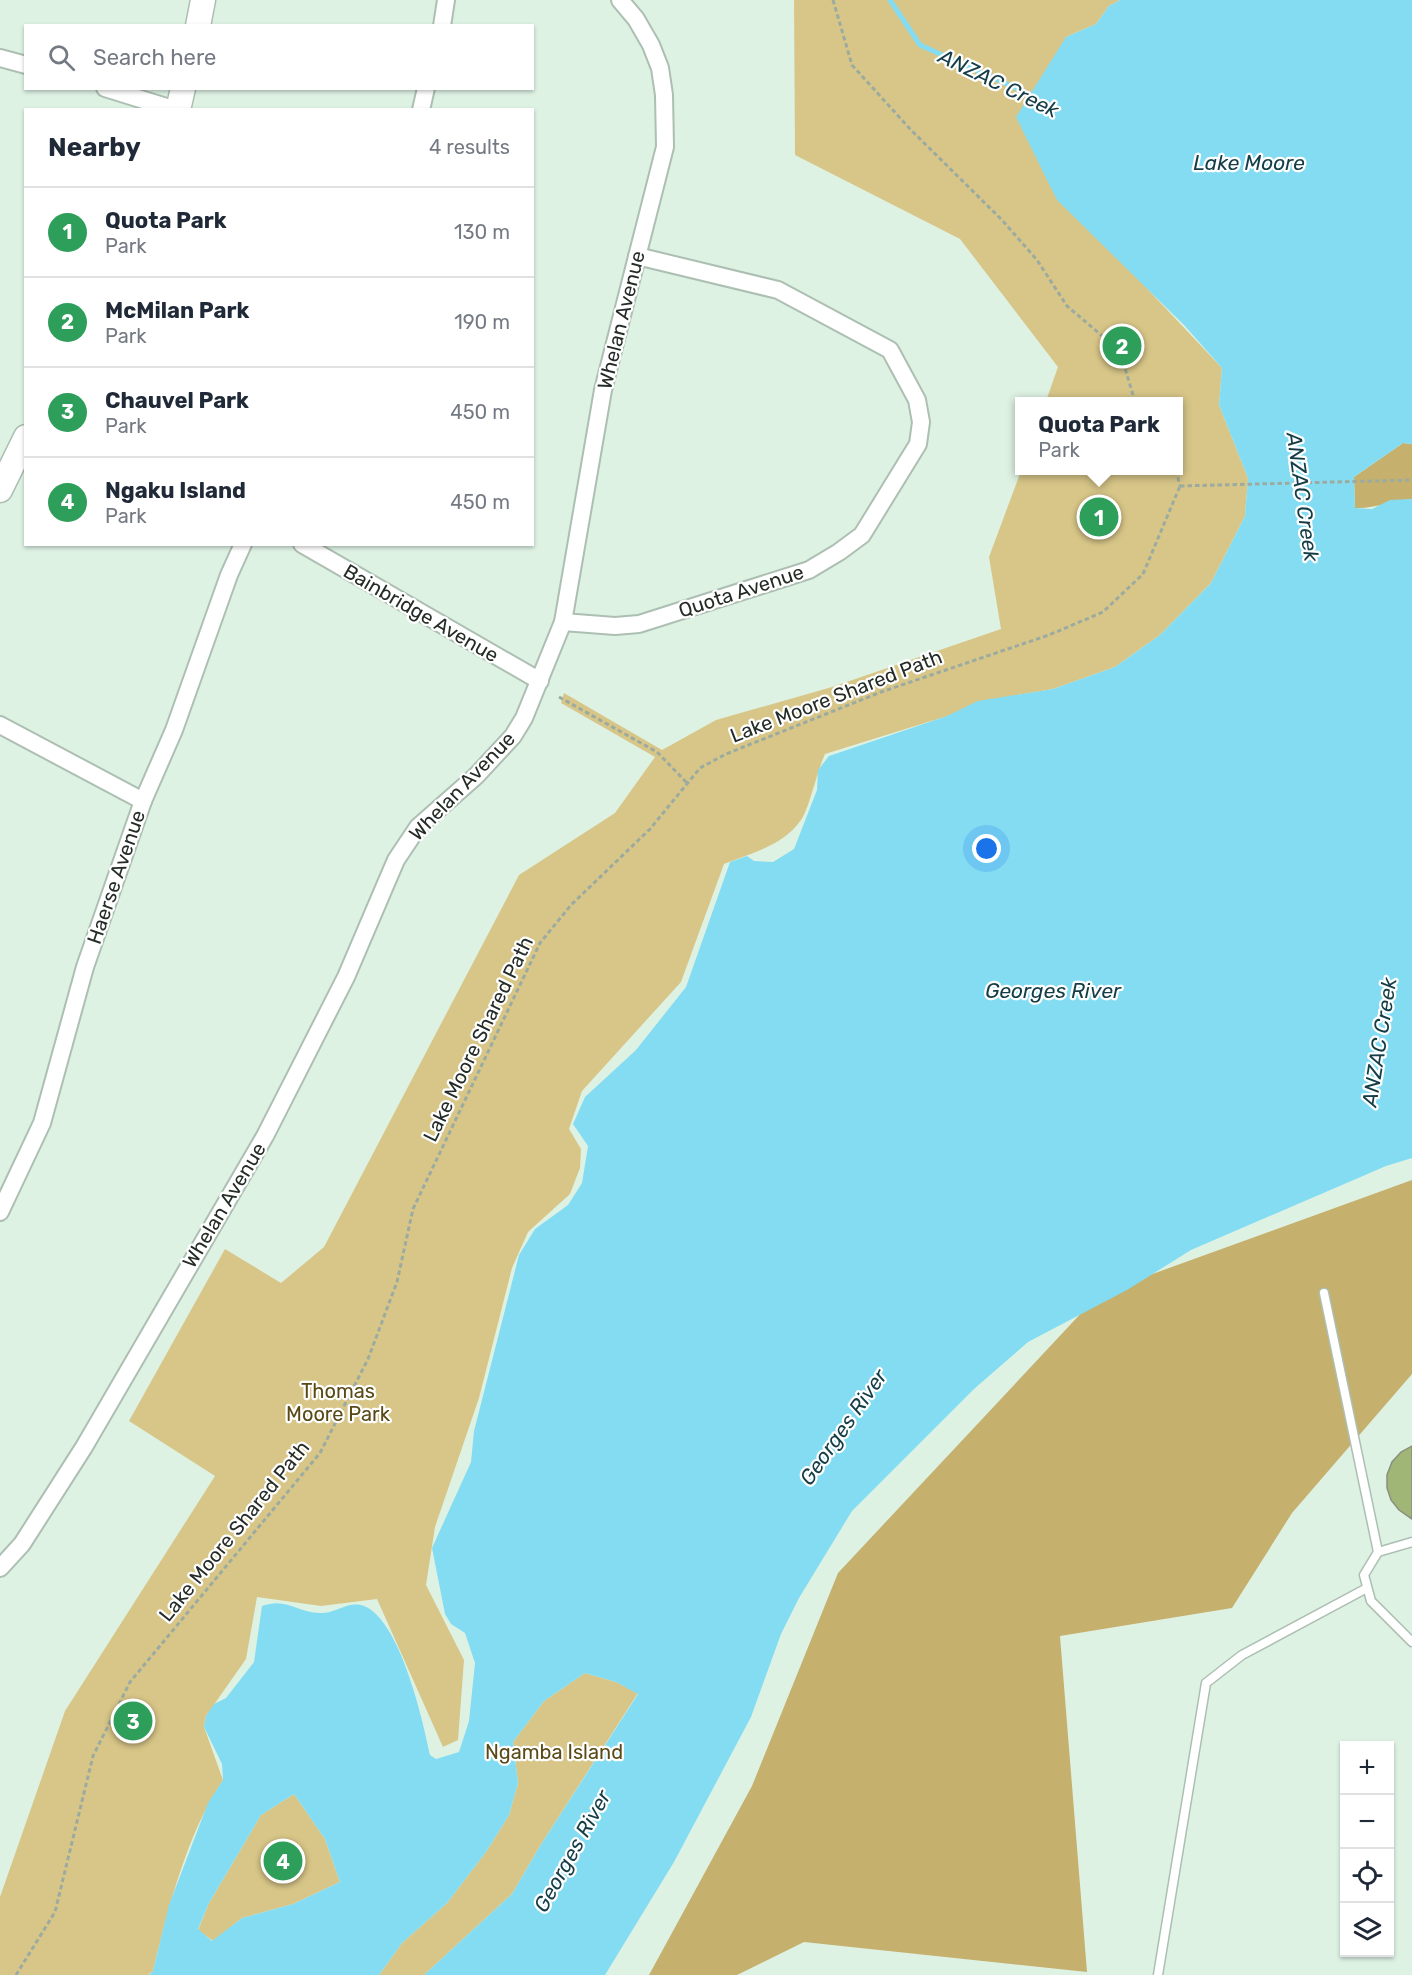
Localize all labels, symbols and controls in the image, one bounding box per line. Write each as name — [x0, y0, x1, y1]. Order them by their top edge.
search box — [24, 24, 534, 90]
icon: search — [45, 41, 78, 74]
water label: ANZAC Creek — [934, 43, 1064, 123]
text: Search here — [93, 44, 216, 71]
text: Nearby — [48, 132, 141, 163]
text: 4 results — [429, 135, 510, 159]
water label: Lake Moore — [1193, 150, 1305, 175]
text: Quota Park — [105, 207, 227, 234]
text: 1 — [63, 220, 72, 244]
text: 130 m — [454, 220, 510, 244]
text: Park — [105, 234, 147, 258]
street label: Whelan Avenue — [592, 248, 650, 392]
text: McMilan Park — [105, 297, 249, 324]
text: 2 — [61, 310, 74, 334]
text: 190 m — [454, 310, 510, 334]
text: Park — [105, 324, 147, 348]
pin: 2 — [1102, 324, 1142, 368]
text: Chauvel Park — [105, 387, 249, 414]
popup — [1015, 397, 1183, 475]
text: 3 — [61, 400, 74, 424]
text: 450 m — [450, 400, 510, 424]
text: Quota Park — [1038, 411, 1160, 438]
text: Park — [105, 414, 147, 438]
water label: ANZAC Creek — [1281, 430, 1325, 564]
text: Park — [1038, 438, 1080, 462]
text: Ngaku Island — [105, 477, 246, 504]
text: 4 — [61, 490, 74, 514]
text: 450 m — [450, 490, 510, 514]
pin: 1 — [1080, 494, 1118, 540]
text: Park — [105, 504, 147, 528]
street label: Bainbridge Avenue — [339, 559, 503, 667]
street label: Quota Avenue — [675, 559, 807, 623]
street label: Lake Moore Shared Path — [727, 644, 945, 748]
street label: Whelan Avenue — [404, 727, 520, 845]
street label: Haerse Avenue — [82, 807, 150, 947]
your location — [972, 834, 1001, 863]
street label: Lake Moore Shared Path — [418, 933, 538, 1145]
water label: ANZAC Creek — [1356, 975, 1402, 1109]
water label: Georges River — [985, 978, 1122, 1003]
street label: Whelan Avenue — [177, 1138, 271, 1272]
water label: Georges River — [794, 1363, 893, 1490]
park label: Thomas Moore Park — [286, 1379, 391, 1426]
street label: Lake Moore Shared Path — [154, 1436, 314, 1626]
pin: 3 — [114, 1698, 152, 1744]
park label: Ngamba Island — [485, 1740, 623, 1764]
map controls — [1340, 1741, 1394, 1957]
button: + — [1340, 1741, 1394, 1795]
water label: Georges River — [528, 1785, 616, 1916]
button: − — [1340, 1795, 1394, 1849]
pin: 4 — [264, 1838, 302, 1884]
button: locate — [1340, 1849, 1394, 1903]
button: layers — [1340, 1903, 1394, 1957]

